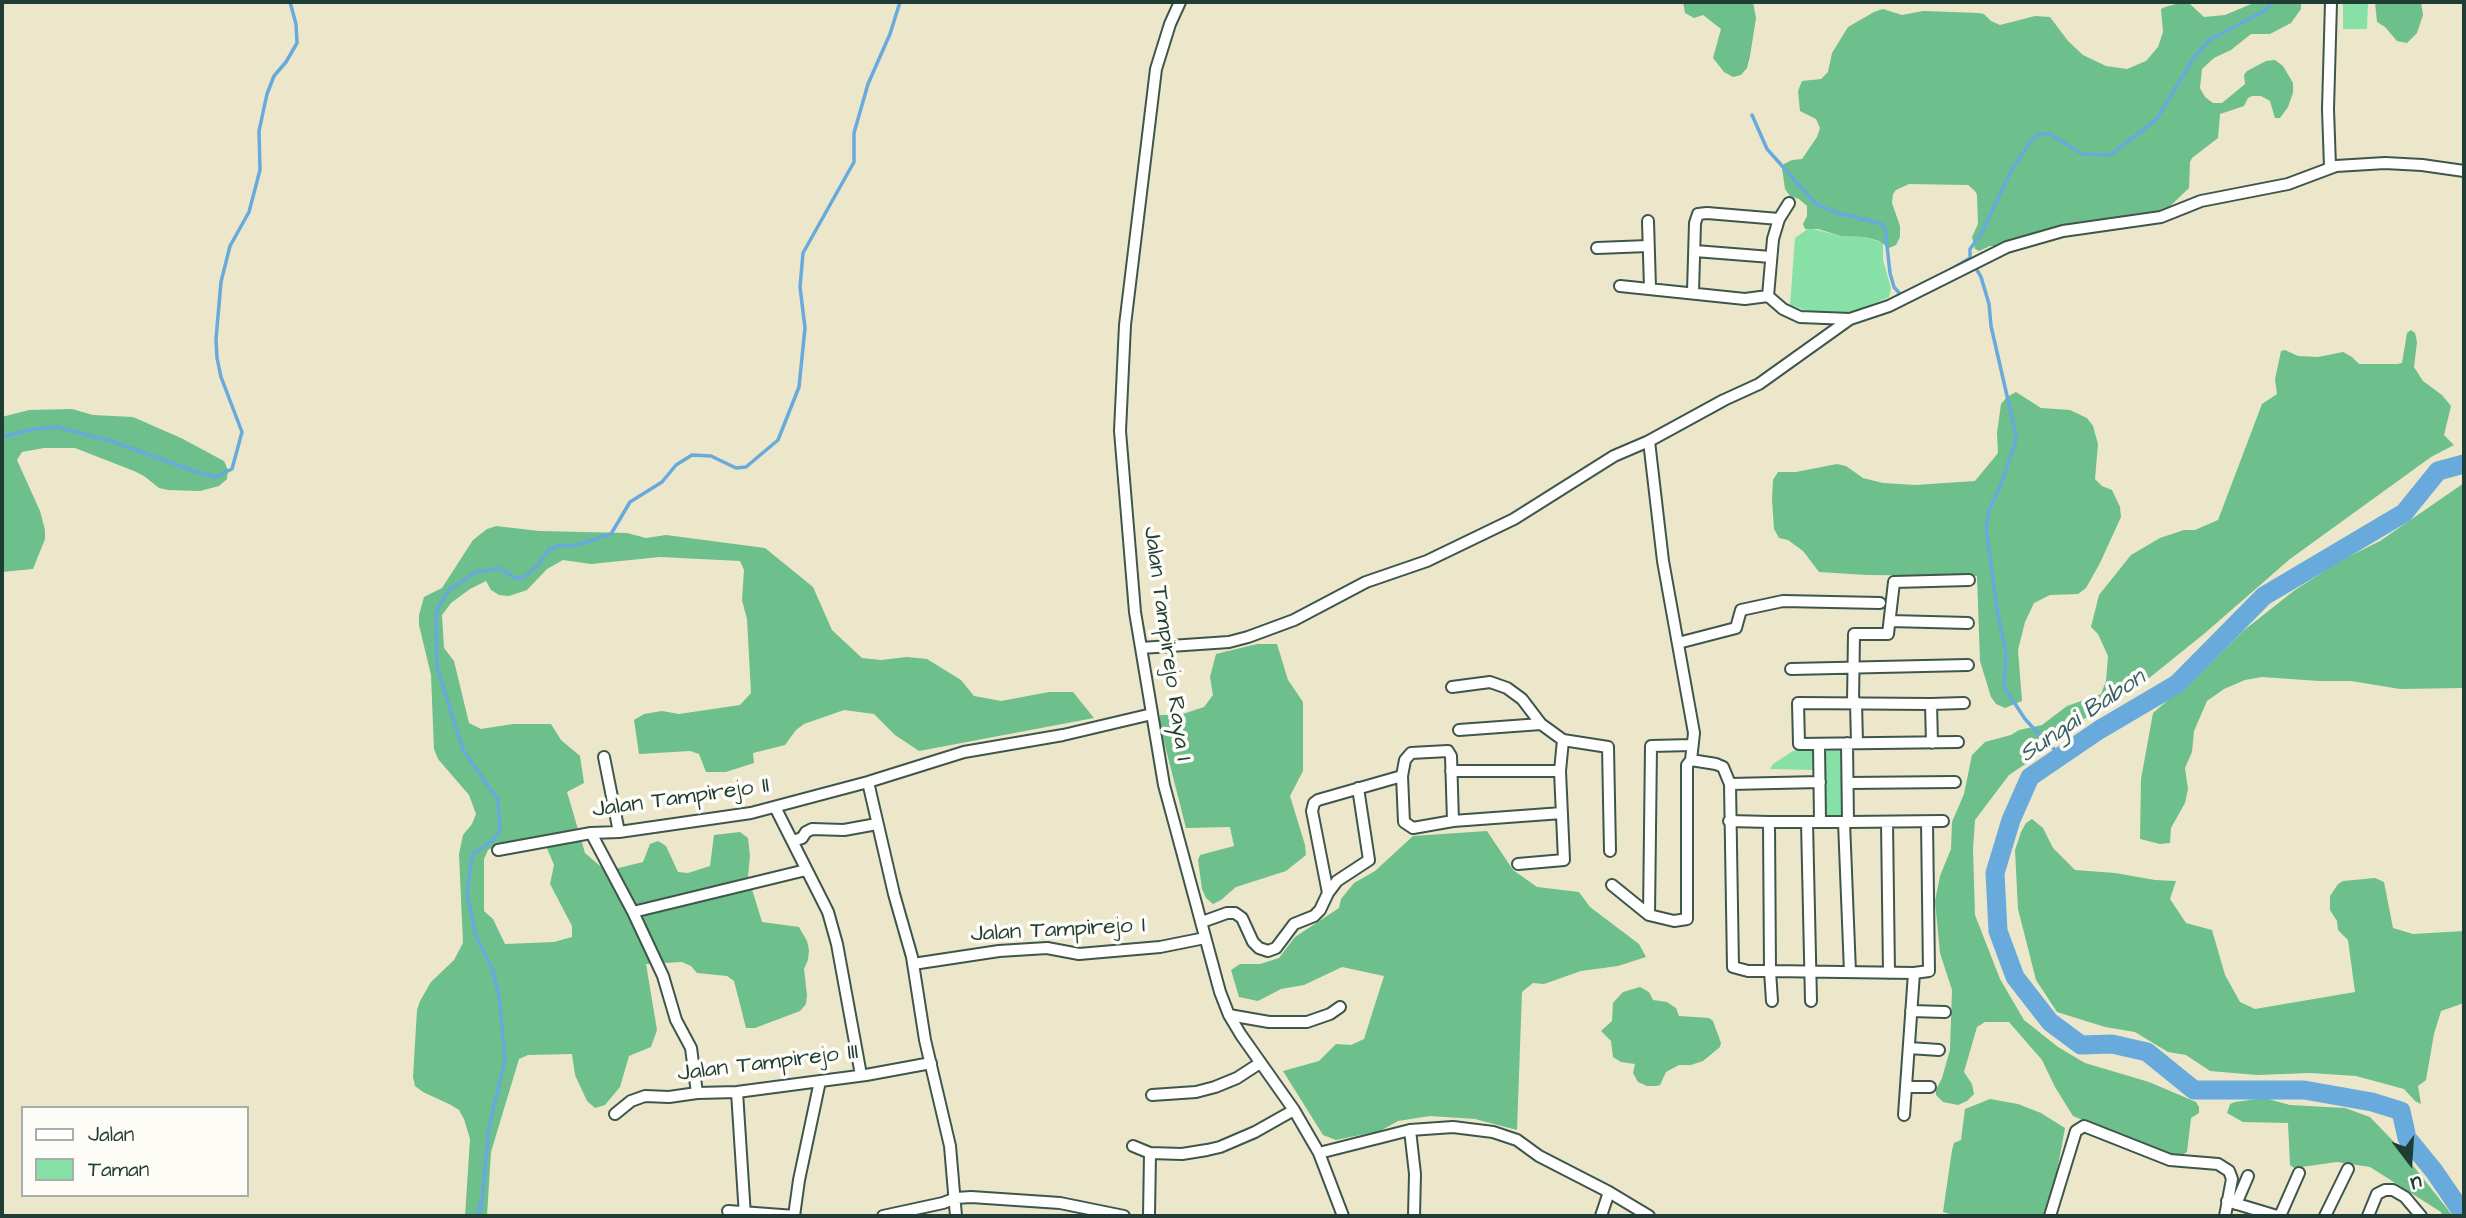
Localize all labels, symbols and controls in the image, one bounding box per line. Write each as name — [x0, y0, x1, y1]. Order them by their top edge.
street label: Jalan Tampirejo Raya I — [1136, 525, 1196, 763]
water label: Sungai Babon — [2015, 664, 2151, 770]
street label: Jalan Tampirejo II — [591, 773, 771, 825]
street label: Jalan Tampirejo I — [970, 913, 1146, 949]
street label: Jalan Tampirejo III — [676, 1039, 860, 1089]
legend — [21, 1106, 248, 1197]
text: Jalan — [88, 1120, 134, 1149]
north arrow — [2375, 1127, 2445, 1197]
text: Taman — [88, 1155, 149, 1184]
text: U — [2407, 1168, 2425, 1197]

